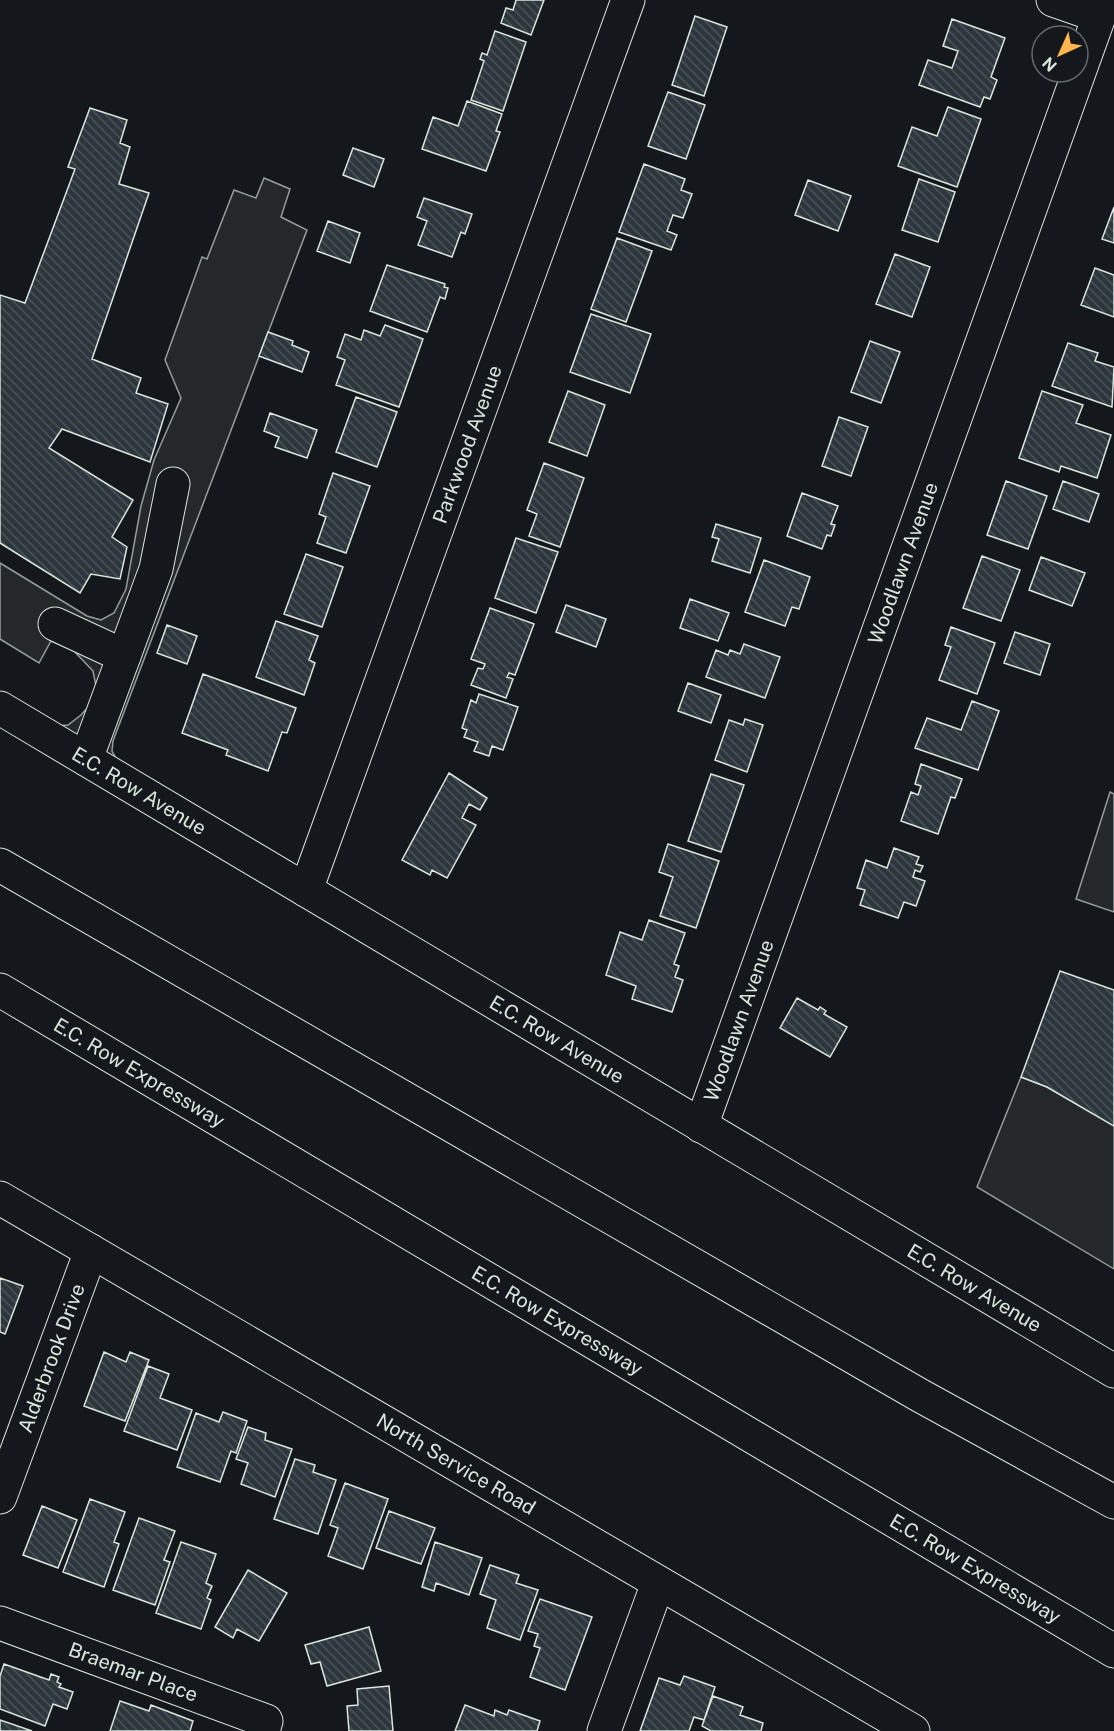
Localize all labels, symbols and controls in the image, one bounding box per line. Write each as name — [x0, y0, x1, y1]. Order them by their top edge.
north arrow — [1030, 24, 1090, 84]
text: N — [1039, 53, 1061, 75]
street label: Parkwood Avenue — [428, 362, 507, 527]
street label: Woodlawn Avenue — [863, 479, 943, 647]
street label: E.C. Row Avenue — [68, 742, 211, 840]
street label: Woodlawn Avenue — [699, 936, 779, 1105]
street label: E.C. Row Avenue — [485, 990, 628, 1089]
street label: E.C. Row Expressway — [49, 1013, 229, 1133]
street label: E.C. Row Avenue — [903, 1239, 1046, 1337]
street label: E.C. Row Expressway — [467, 1261, 647, 1381]
street label: Alderbrook Drive — [13, 1280, 90, 1436]
street label: North Service Road — [372, 1408, 540, 1520]
street label: E.C. Row Expressway — [885, 1509, 1065, 1629]
street label: Braemar Place — [65, 1637, 201, 1707]

